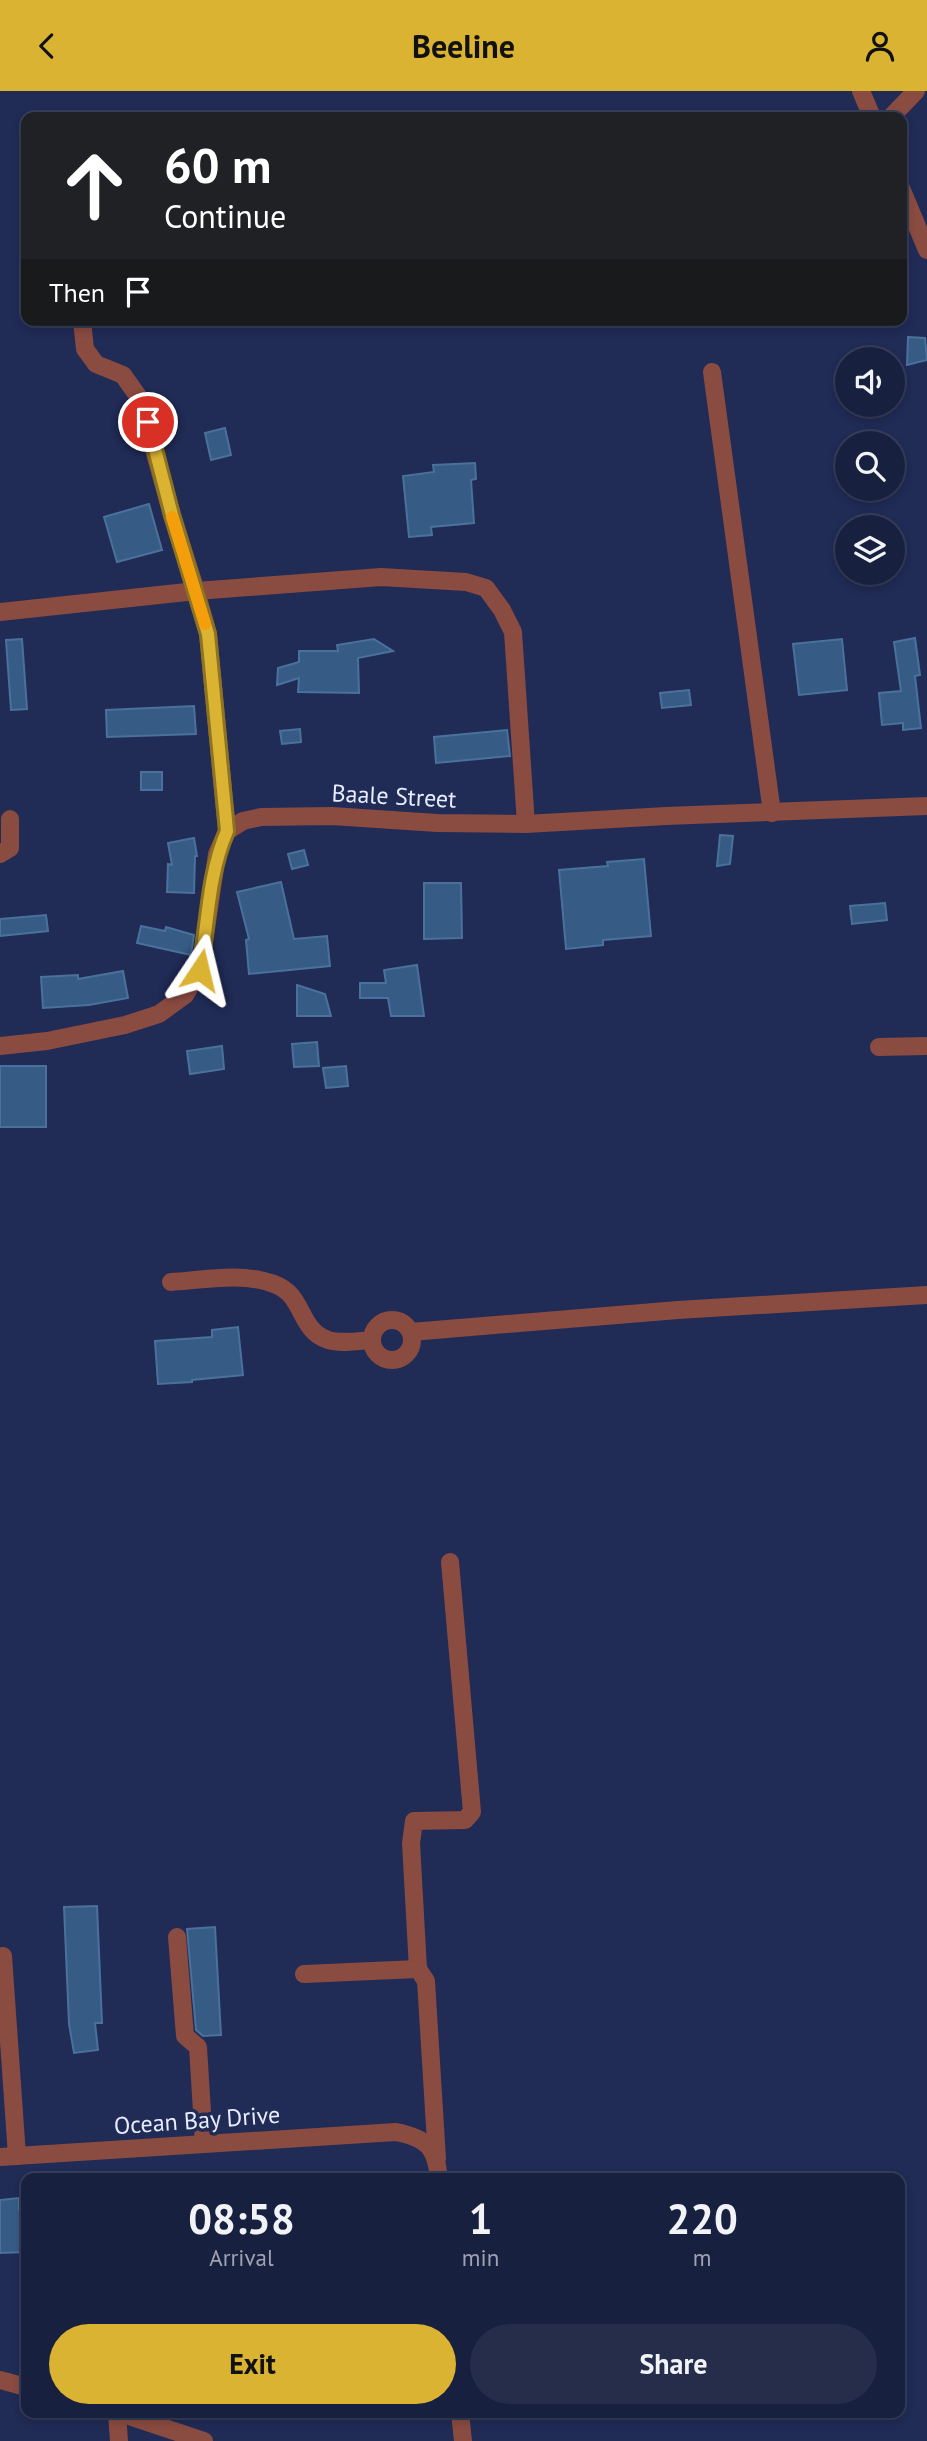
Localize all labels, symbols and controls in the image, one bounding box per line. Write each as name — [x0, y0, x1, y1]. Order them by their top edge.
text: Beeline — [412, 25, 515, 67]
icon: back — [28, 27, 66, 65]
icon: person — [861, 27, 899, 65]
text: 60 m — [164, 133, 271, 197]
icon: ahead — [49, 140, 140, 231]
text: Continue — [164, 195, 286, 237]
icon: arrive — [119, 273, 157, 311]
text: Then — [49, 276, 105, 309]
map controls — [835, 347, 905, 585]
button: sound — [835, 347, 905, 417]
pin — [118, 392, 178, 452]
icon: arrive — [129, 403, 167, 441]
button: search — [835, 431, 905, 501]
button: layers — [835, 515, 905, 585]
street label: Baale Street — [331, 777, 457, 815]
position arrow — [163, 933, 237, 1007]
street label: Ocean Bay Drive — [113, 2099, 281, 2141]
text: 08:58 — [188, 2191, 295, 2246]
text: 1 — [469, 2191, 492, 2246]
text: 220 — [666, 2191, 738, 2246]
text: Arrival — [209, 2243, 274, 2272]
text: min — [462, 2243, 499, 2272]
text: m — [693, 2243, 711, 2272]
button: Exit — [49, 2324, 456, 2404]
button: Share — [470, 2324, 877, 2404]

